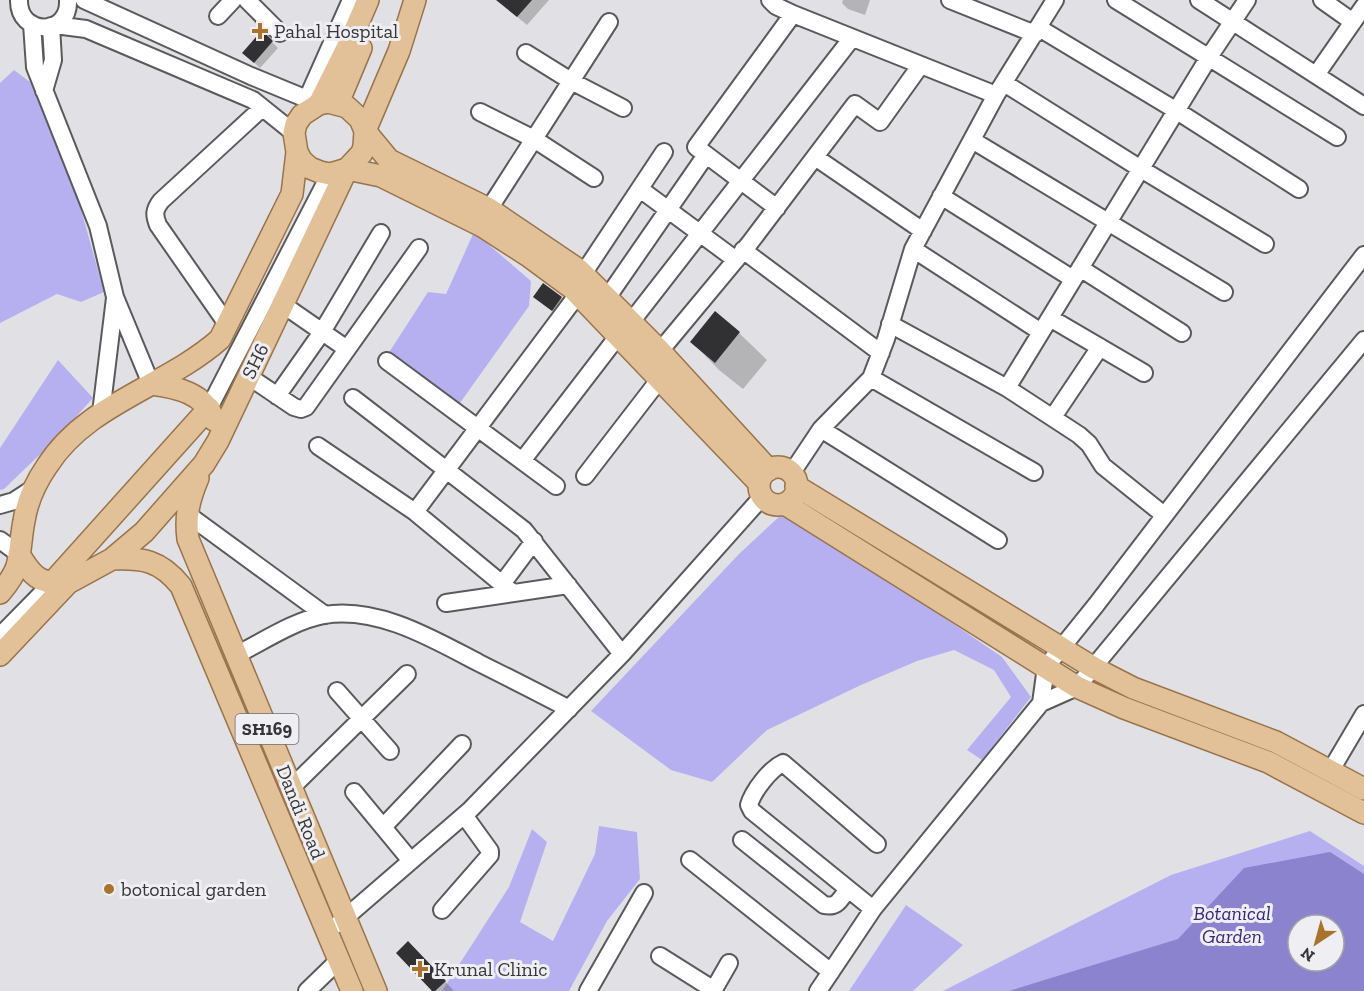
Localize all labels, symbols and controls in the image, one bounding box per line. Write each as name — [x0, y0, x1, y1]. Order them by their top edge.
place label: Pahal Hospital — [274, 19, 398, 43]
marker: Pahal Hospital — [251, 22, 269, 40]
street label: SH6 — [236, 339, 274, 383]
road number: SH169 — [236, 714, 298, 744]
street label: Dandi Road — [271, 761, 331, 863]
place label: botonical garden — [120, 877, 267, 901]
marker: botonical garden — [102, 882, 116, 896]
park label: Botanical Garden — [1193, 901, 1271, 948]
north arrow — [1286, 913, 1346, 973]
text: N — [1297, 943, 1318, 966]
place label: Krunal Clinic — [434, 957, 548, 981]
marker: Krunal Clinic — [411, 960, 429, 978]

